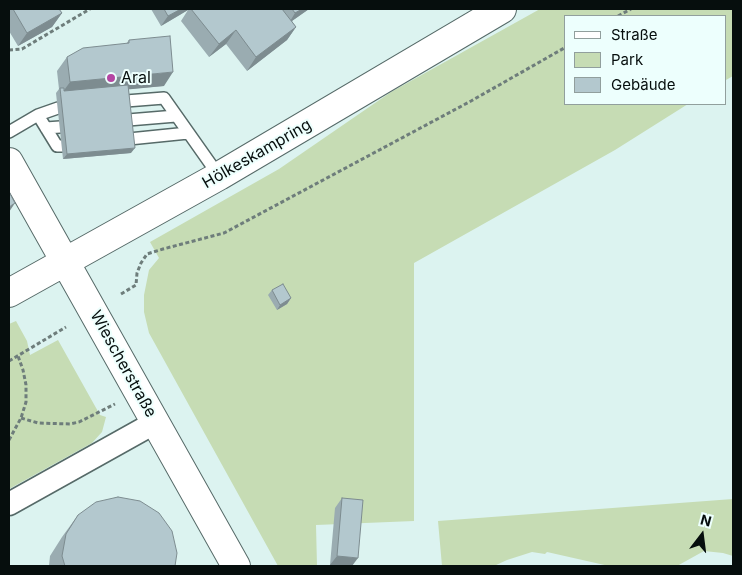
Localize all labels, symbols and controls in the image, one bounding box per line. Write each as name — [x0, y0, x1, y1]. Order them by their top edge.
legend — [564, 15, 727, 105]
text: Straße — [611, 25, 658, 44]
text: Park — [611, 50, 643, 69]
place label: Aral — [121, 68, 151, 88]
marker: Aral — [105, 72, 117, 84]
text: Gebäude — [611, 75, 676, 94]
street label: Hölkeskampring — [199, 115, 315, 193]
street label: Wiescherstraße — [86, 307, 160, 421]
north arrow — [677, 510, 727, 560]
text: N — [699, 510, 713, 530]

